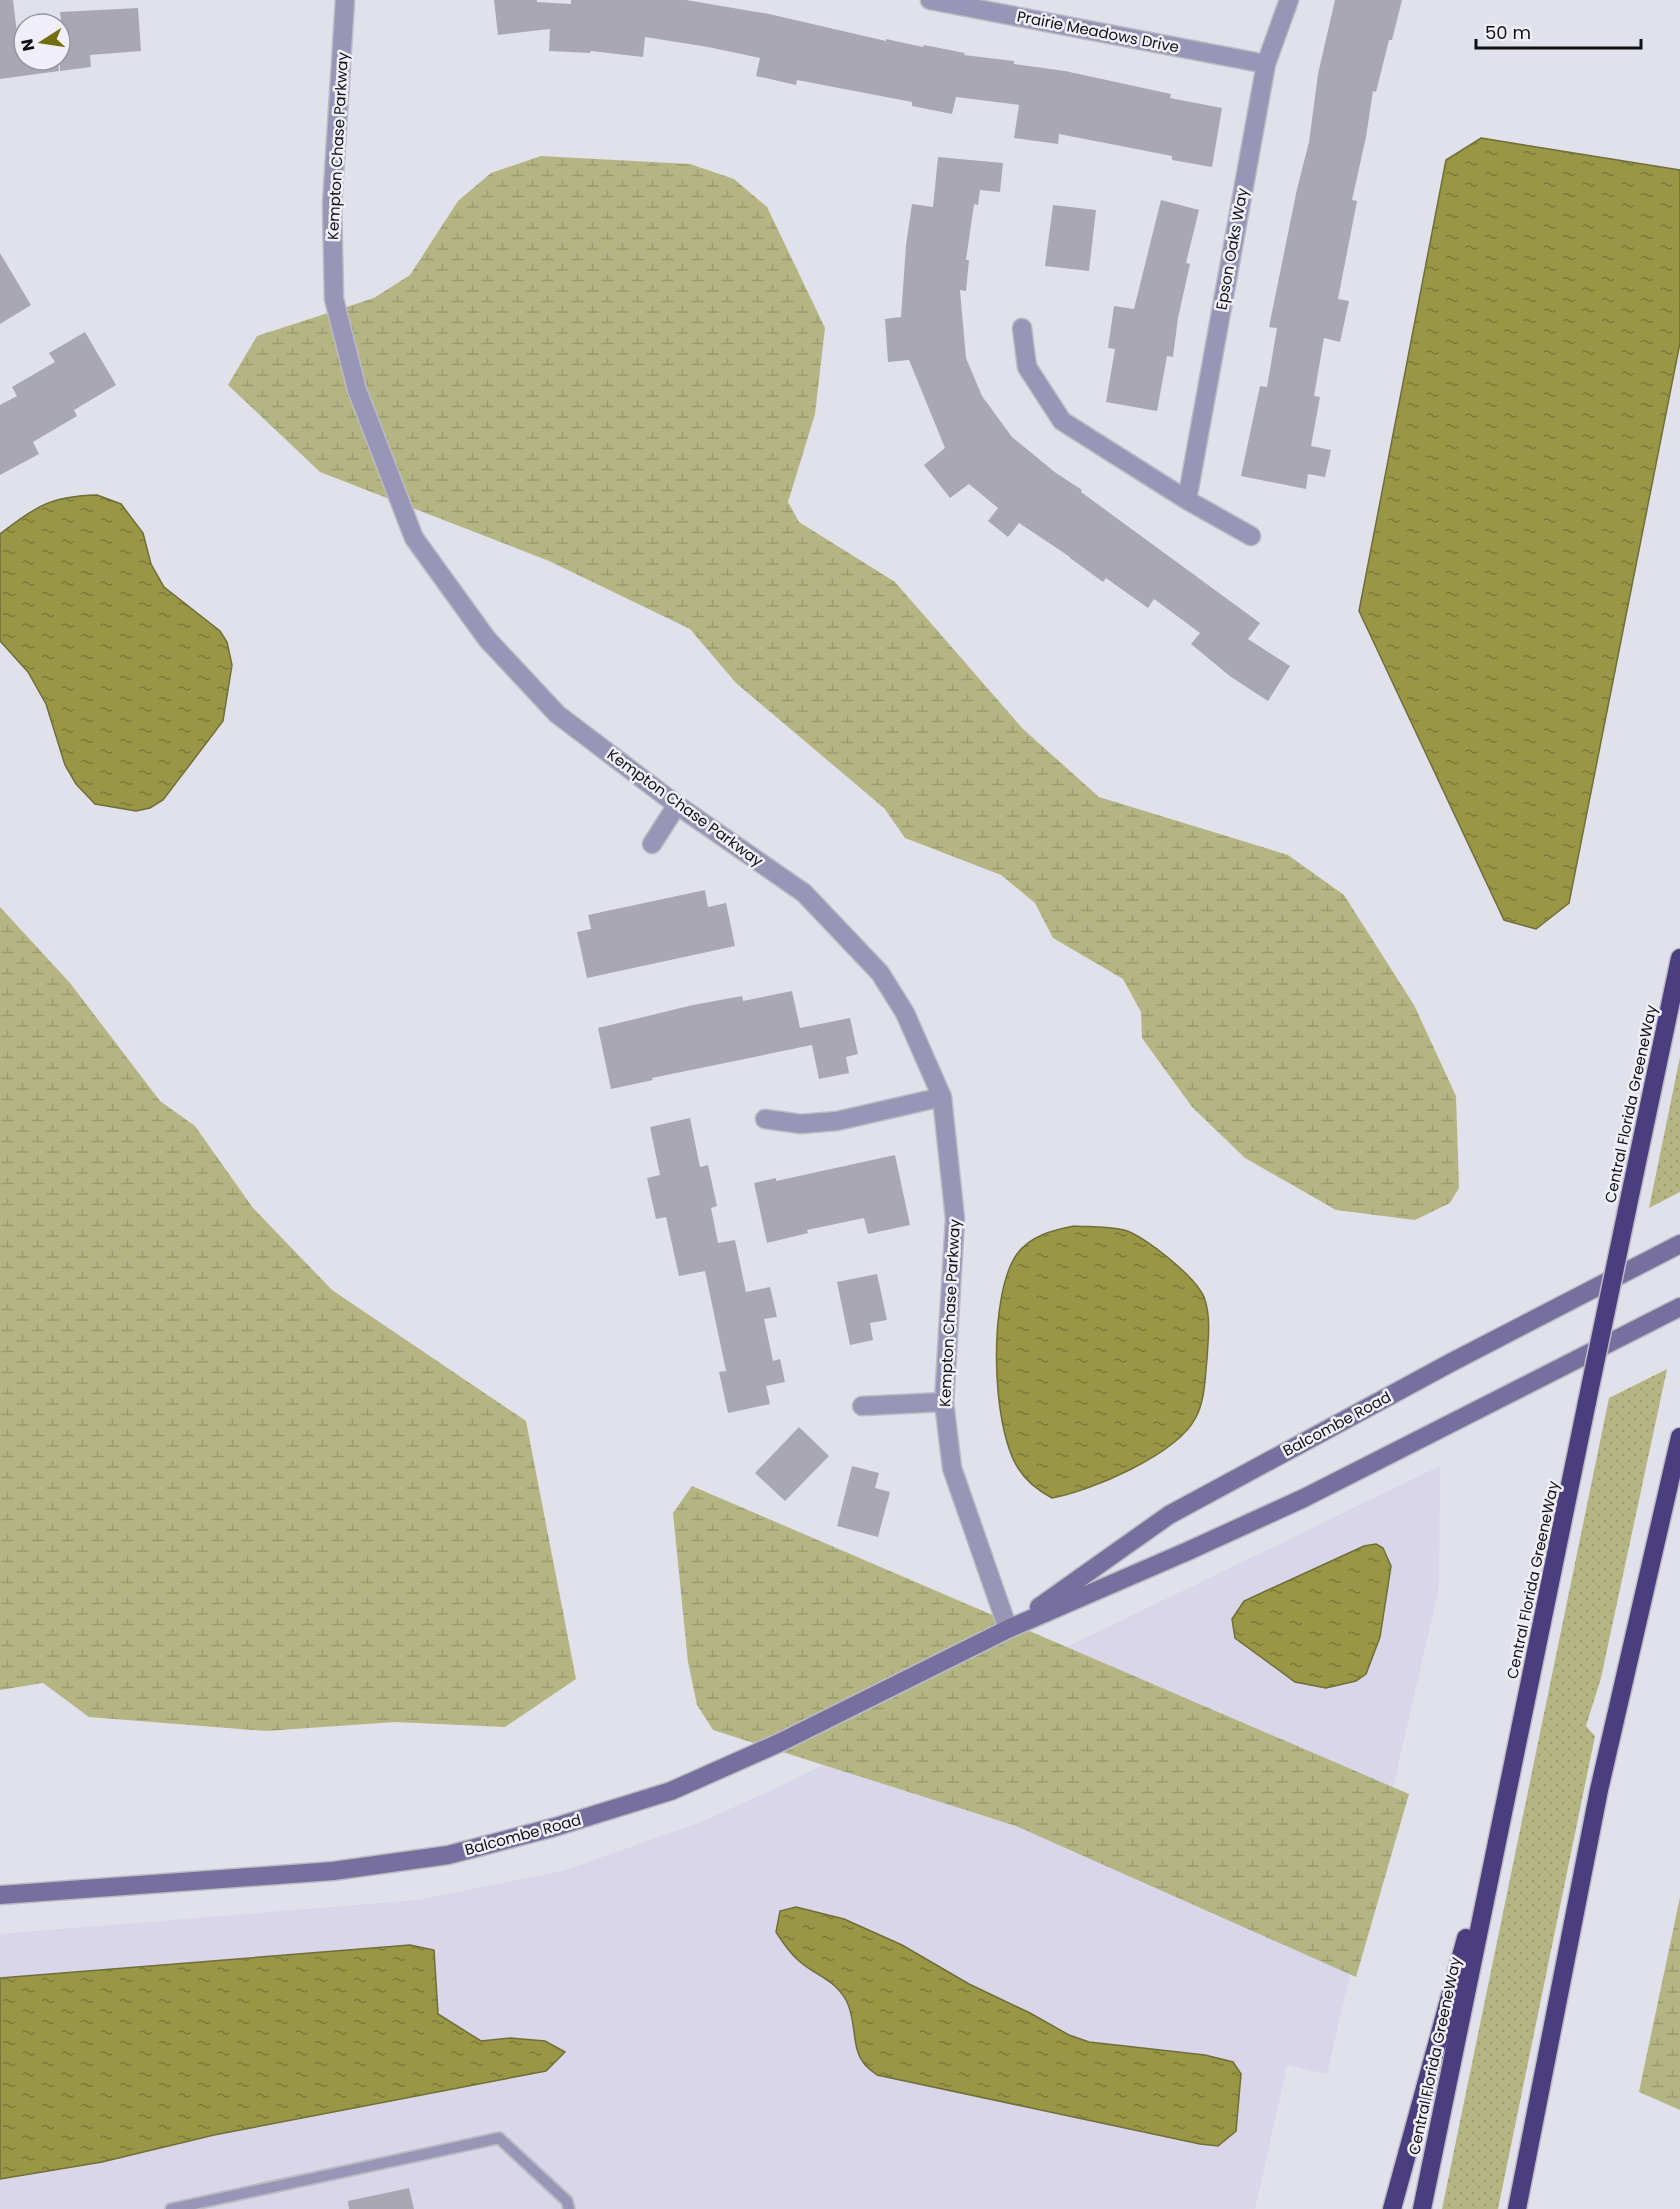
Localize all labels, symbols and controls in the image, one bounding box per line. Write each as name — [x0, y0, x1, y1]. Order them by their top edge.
street label: Prairie Meadows Drive — [1015, 6, 1181, 58]
north arrow — [12, 12, 72, 72]
scale bar — [1476, 12, 1641, 50]
text: 50 m — [1485, 20, 1531, 45]
text: N — [15, 37, 40, 53]
street label: Kempton Chase Parkway — [322, 51, 353, 240]
street label: Epson Oaks Way — [1210, 186, 1253, 312]
street label: Kempton Chase Parkway — [603, 744, 768, 872]
street label: Central Florida GreeneWay — [1599, 1002, 1662, 1205]
street label: Kempton Chase Parkway — [934, 1218, 965, 1407]
street label: Balcombe Road — [1279, 1386, 1395, 1461]
street label: Central Florida GreeneWay — [1501, 1478, 1564, 1681]
street label: Balcombe Road — [462, 1809, 583, 1860]
street label: Central Florida GreeneWay — [1403, 1954, 1466, 2157]

